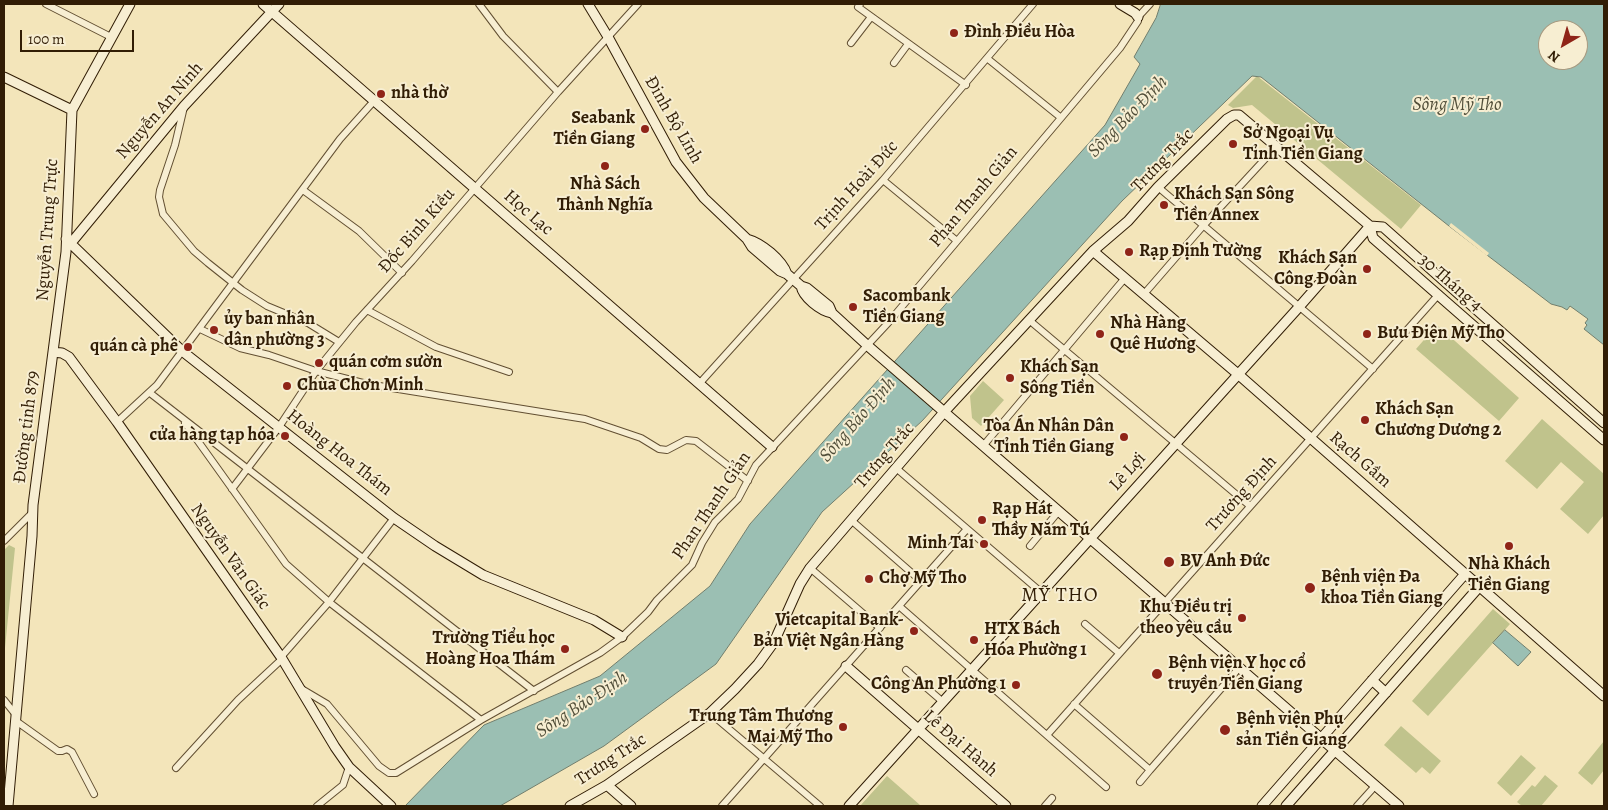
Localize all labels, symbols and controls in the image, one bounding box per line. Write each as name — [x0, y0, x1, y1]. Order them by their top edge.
scale bar — [22, 20, 136, 52]
north arrow — [1538, 20, 1588, 70]
place label: Đình Điều Hòa — [964, 22, 1075, 44]
marker: Đình Điều Hòa — [948, 27, 960, 39]
text: 100 m — [28, 29, 65, 49]
text: N — [1544, 46, 1564, 67]
street label: Nguyễn An Ninh — [112, 58, 208, 164]
water label: Sông Bảo Định — [1083, 71, 1173, 163]
street label: Đinh Bộ Lĩnh — [639, 72, 707, 168]
place label: nhà thờ — [391, 83, 448, 105]
marker: nhà thờ — [375, 88, 387, 100]
water label: Sông Mỹ Tho — [1412, 94, 1502, 116]
place label: Seabank Tiền Giang — [554, 108, 635, 150]
marker: Seabank Tiền Giang — [639, 123, 651, 135]
place label: Sở Ngoại Vụ Tỉnh Tiền Giang — [1243, 123, 1363, 166]
street label: Trưng Trắc — [1127, 125, 1199, 197]
street label: Trịnh Hoài Đức — [811, 136, 903, 236]
marker: Sở Ngoại Vụ Tỉnh Tiền Giang — [1227, 138, 1239, 150]
street label: Phan Thanh Giản — [925, 142, 1023, 252]
street label: Nguyễn Trung Trực — [32, 158, 64, 302]
marker: Nhà Sách Thành Nghĩa — [599, 160, 611, 172]
place label: Nhà Sách Thành Nghĩa — [557, 174, 653, 216]
street label: Đốc Binh Kiều — [374, 184, 460, 278]
place label: Khách Sạn Sông Tiền Annex — [1174, 184, 1294, 226]
street label: Học Lạc — [499, 186, 557, 240]
marker: Khách Sạn Sông Tiền Annex — [1158, 199, 1170, 211]
place label: Rạp Định Tường — [1139, 241, 1262, 263]
marker: Rạp Định Tường — [1123, 246, 1135, 258]
place label: Khách Sạn Công Đoàn — [1274, 248, 1357, 290]
street label: 30 Tháng 4 — [1414, 249, 1486, 317]
marker: Khách Sạn Công Đoàn — [1361, 263, 1373, 275]
place label: Sacombank Tiền Giang — [863, 286, 950, 328]
marker: Sacombank Tiền Giang — [847, 301, 859, 313]
place label: ủy ban nhân dân phường 3 — [224, 309, 325, 352]
place label: Nhà Hàng Quê Hương — [1110, 313, 1196, 356]
place label: Bưu Điện Mỹ Tho — [1377, 323, 1505, 345]
marker: ủy ban nhân dân phường 3 — [208, 324, 220, 336]
marker: Nhà Hàng Quê Hương — [1094, 328, 1106, 340]
marker: Bưu Điện Mỹ Tho — [1361, 328, 1373, 340]
place label: quán cà phê — [90, 336, 178, 358]
marker: quán cà phê — [182, 341, 194, 353]
place label: quán cơm sườn — [329, 352, 442, 374]
marker: quán cơm sườn — [313, 357, 325, 369]
place label: Khách Sạn Sông Tiền — [1020, 357, 1099, 399]
street label: Đường tỉnh 879 — [9, 370, 45, 484]
marker: Khách Sạn Sông Tiền — [1004, 372, 1016, 384]
water label: Sông Bảo Định — [815, 373, 901, 467]
place label: Chùa Chơn Minh — [297, 375, 424, 397]
marker: Chùa Chơn Minh — [281, 380, 293, 392]
place label: Khách Sạn Chương Dương 2 — [1375, 399, 1501, 442]
street label: Hoàng Hoa Thám — [282, 405, 396, 501]
marker: Khách Sạn Chương Dương 2 — [1359, 414, 1371, 426]
place label: Tòa Án Nhân Dân Tỉnh Tiền Giang — [983, 416, 1114, 458]
street label: Trưng Trắc — [850, 419, 920, 493]
place label: cửa hàng tạp hóa — [150, 425, 275, 447]
street label: Rạch Gầm — [1325, 427, 1395, 493]
marker: cửa hàng tạp hóa — [279, 430, 291, 442]
marker: Tòa Án Nhân Dân Tỉnh Tiền Giang — [1118, 431, 1130, 443]
street label: Phan Thanh Giản — [668, 448, 756, 564]
street label: Lê Lợi — [1105, 448, 1151, 496]
street label: Trương Định — [1202, 451, 1282, 537]
place label: Rạp Hát Thầy Năm Tú — [992, 499, 1090, 542]
street label: Nguyễn Văn Giác — [185, 500, 275, 614]
marker: Rạp Hát Thầy Năm Tú — [976, 514, 988, 526]
place label: Minh Tai — [907, 533, 974, 555]
marker: Minh Tai — [978, 538, 990, 550]
marker: Nhà Khách Tiền Giang — [1503, 540, 1515, 552]
place label: BV Anh Đức — [1180, 551, 1270, 573]
place label: Nhà Khách Tiền Giang — [1468, 554, 1550, 596]
marker: BV Anh Đức — [1162, 555, 1176, 569]
place label: Bệnh viện Đa khoa Tiền Giang — [1321, 567, 1443, 610]
place label: Chợ Mỹ Tho — [879, 568, 967, 590]
marker: Chợ Mỹ Tho — [863, 573, 875, 585]
marker: Bệnh viện Đa khoa Tiền Giang — [1303, 581, 1317, 595]
district label: MỸ THO — [1021, 584, 1099, 608]
place label: Khu Điều trị theo yêu cầu — [1140, 597, 1232, 640]
place label: Vietcapital Bank- Bản Việt Ngân Hàng — [753, 610, 904, 652]
marker: Khu Điều trị theo yêu cầu — [1236, 612, 1248, 624]
place label: HTX Bách Hóa Phường 1 — [984, 619, 1087, 662]
marker: Vietcapital Bank- Bản Việt Ngân Hàng — [908, 625, 920, 637]
place label: Trường Tiểu học Hoàng Hoa Thám — [425, 628, 555, 670]
marker: HTX Bách Hóa Phường 1 — [968, 634, 980, 646]
marker: Trường Tiểu học Hoàng Hoa Thám — [559, 643, 571, 655]
place label: Bệnh viện Y học cổ truyền Tiền Giang — [1168, 653, 1306, 696]
water label: Sông Bảo Định — [532, 667, 632, 743]
marker: Bệnh viện Y học cổ truyền Tiền Giang — [1150, 667, 1164, 681]
place label: Công An Phường 1 — [871, 674, 1006, 696]
marker: Công An Phường 1 — [1010, 679, 1022, 691]
place label: Trung Tâm Thương Mại Mỹ Tho — [690, 706, 833, 749]
street label: Lê Đại Hành — [918, 706, 1002, 782]
place label: Bệnh viện Phụ sản Tiền Giang — [1236, 709, 1347, 752]
marker: Trung Tâm Thương Mại Mỹ Tho — [837, 721, 849, 733]
marker: Bệnh viện Phụ sản Tiền Giang — [1218, 723, 1232, 737]
street label: Trưng Trắc — [571, 729, 651, 791]

